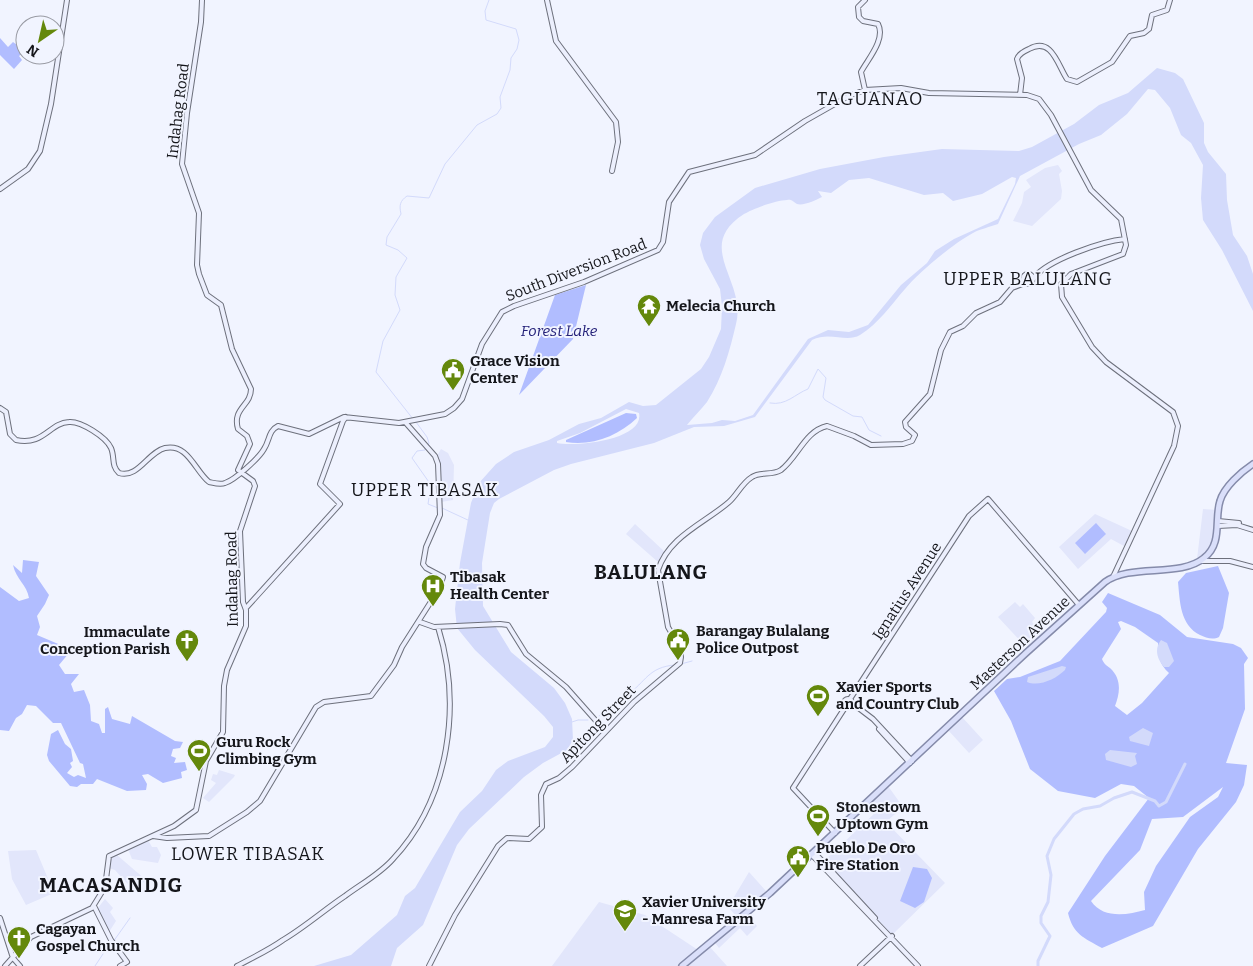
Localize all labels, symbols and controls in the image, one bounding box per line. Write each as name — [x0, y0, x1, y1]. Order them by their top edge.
north arrow — [15, 15, 65, 65]
text: N — [24, 40, 42, 60]
street label: Indahag Road — [163, 62, 193, 160]
district label: TAGUANAO — [817, 88, 923, 110]
street label: South Diversion Road — [503, 235, 649, 305]
district label: UPPER BALULANG — [943, 268, 1113, 290]
temple icon: Melecia Church — [636, 293, 662, 327]
place label: Melecia Church — [666, 297, 776, 315]
park label: Forest Lake — [521, 322, 598, 340]
place label: Grace Vision Center — [470, 352, 560, 387]
public building icon: Grace Vision Center — [440, 357, 466, 391]
district label: UPPER TIBASAK — [351, 479, 499, 501]
street label: Indahag Road — [222, 531, 242, 627]
street label: Ignatius Avenue — [869, 539, 945, 643]
district label: BALULANG — [594, 560, 708, 584]
place label: Tibasak Health Center — [450, 568, 549, 603]
hospital icon: Tibasak Health Center — [420, 573, 446, 607]
street label: Masterson Avenue — [967, 592, 1073, 694]
place label: Barangay Bulalang Police Outpost — [696, 622, 830, 657]
place label: Immaculate Conception Parish — [40, 623, 170, 658]
public building icon: Barangay Bulalang Police Outpost — [665, 627, 691, 661]
church icon: Immaculate Conception Parish — [174, 628, 200, 662]
place label: Xavier Sports and Country Club — [836, 678, 959, 713]
street label: Apitong Street — [556, 681, 640, 767]
sports icon: Xavier Sports and Country Club — [805, 683, 831, 717]
place label: Guru Rock Climbing Gym — [216, 733, 317, 768]
sports icon: Guru Rock Climbing Gym — [186, 738, 212, 772]
place label: Stonestown Uptown Gym — [836, 798, 929, 833]
sports icon: Stonestown Uptown Gym — [805, 803, 831, 837]
place label: Pueblo De Oro Fire Station — [816, 839, 916, 874]
district label: LOWER TIBASAK — [171, 843, 325, 865]
public building icon: Pueblo De Oro Fire Station — [785, 844, 811, 878]
district label: MACASANDIG — [39, 873, 183, 897]
place label: Xavier University - Manresa Farm — [642, 893, 767, 928]
school or university icon: Xavier University - Manresa Farm — [612, 898, 638, 932]
place label: Cagayan Gospel Church — [36, 920, 140, 955]
church icon: Cagayan Gospel Church — [6, 925, 32, 959]

